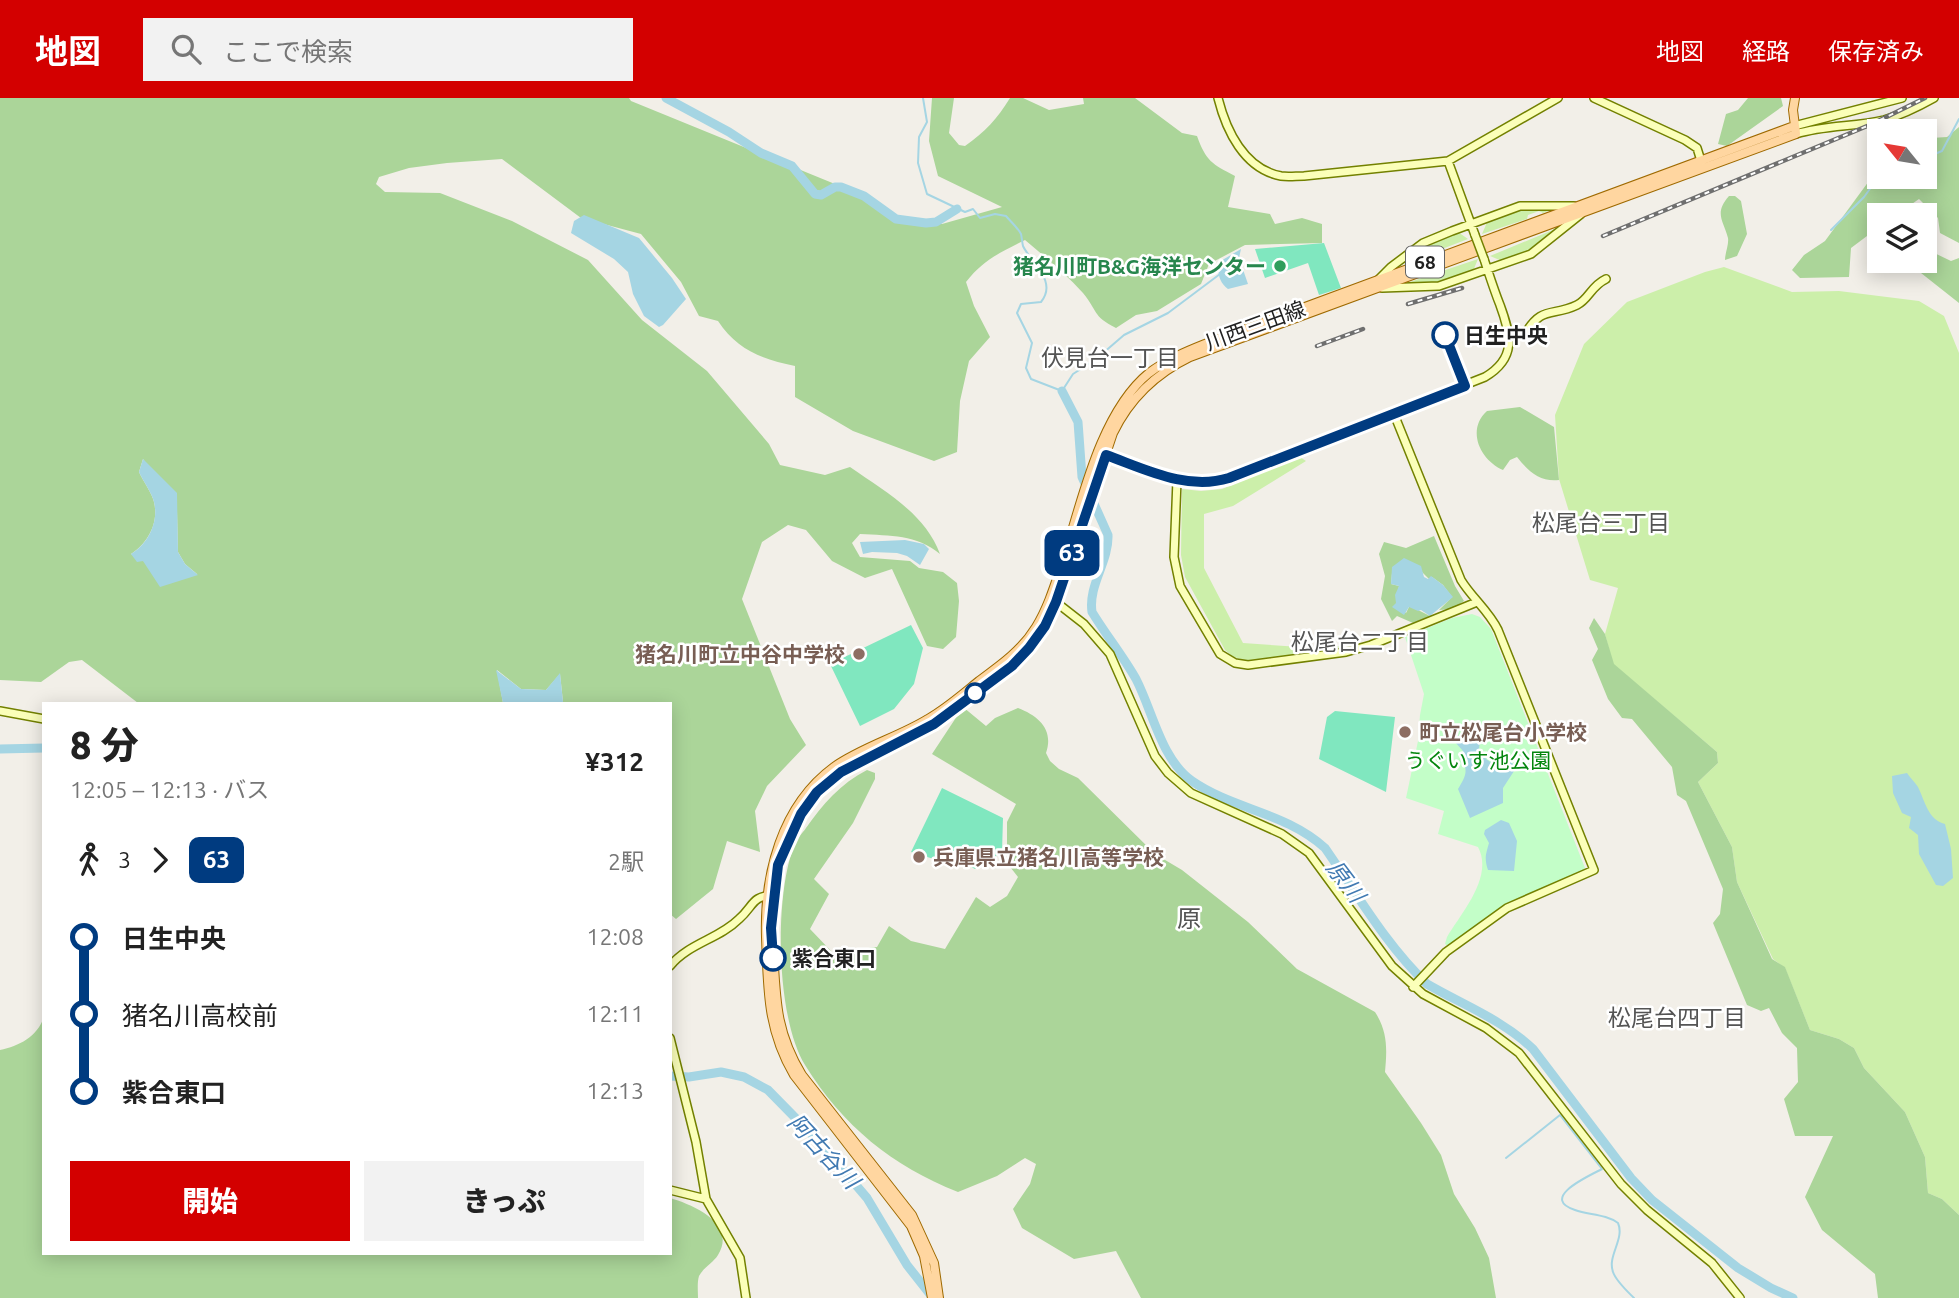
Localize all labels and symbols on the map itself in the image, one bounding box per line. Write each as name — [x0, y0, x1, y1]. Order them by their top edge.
north arrow — [1867, 119, 1937, 189]
road number: 68 — [1406, 246, 1444, 278]
place label: 猪名川町B&G海洋センター — [1013, 254, 1266, 278]
marker: 猪名川町B&G海洋センター — [1272, 258, 1288, 274]
street label: 川西三田線 — [1202, 296, 1308, 354]
marker: 日生中央 — [1432, 322, 1458, 348]
place label: 日生中央 — [1464, 323, 1548, 347]
district label: 伏見台一丁目 — [1041, 345, 1179, 370]
district label: 松尾台三丁目 — [1532, 510, 1670, 535]
line badge: 63 — [1040, 530, 1104, 576]
district label: 松尾台二丁目 — [1291, 629, 1429, 654]
place label: 猪名川町立中谷中学校 — [635, 642, 845, 666]
marker: 猪名川町立中谷中学校 — [851, 646, 867, 662]
unlabelled marker — [965, 683, 985, 703]
place label: 町立松尾台小学校 — [1419, 720, 1587, 744]
marker: 町立松尾台小学校 — [1397, 724, 1413, 740]
park label: うぐいす池公園 — [1405, 748, 1552, 772]
place label: 兵庫県立猪名川高等学校 — [933, 845, 1164, 869]
marker: 兵庫県立猪名川高等学校 — [911, 849, 927, 865]
water label: 原川 — [1322, 855, 1372, 909]
district label: 原 — [1177, 905, 1201, 932]
marker: 紫合東口 — [760, 945, 786, 971]
place label: 紫合東口 — [792, 946, 876, 970]
district label: 松尾台四丁目 — [1608, 1005, 1746, 1030]
water label: 阿古谷川 — [783, 1109, 867, 1195]

